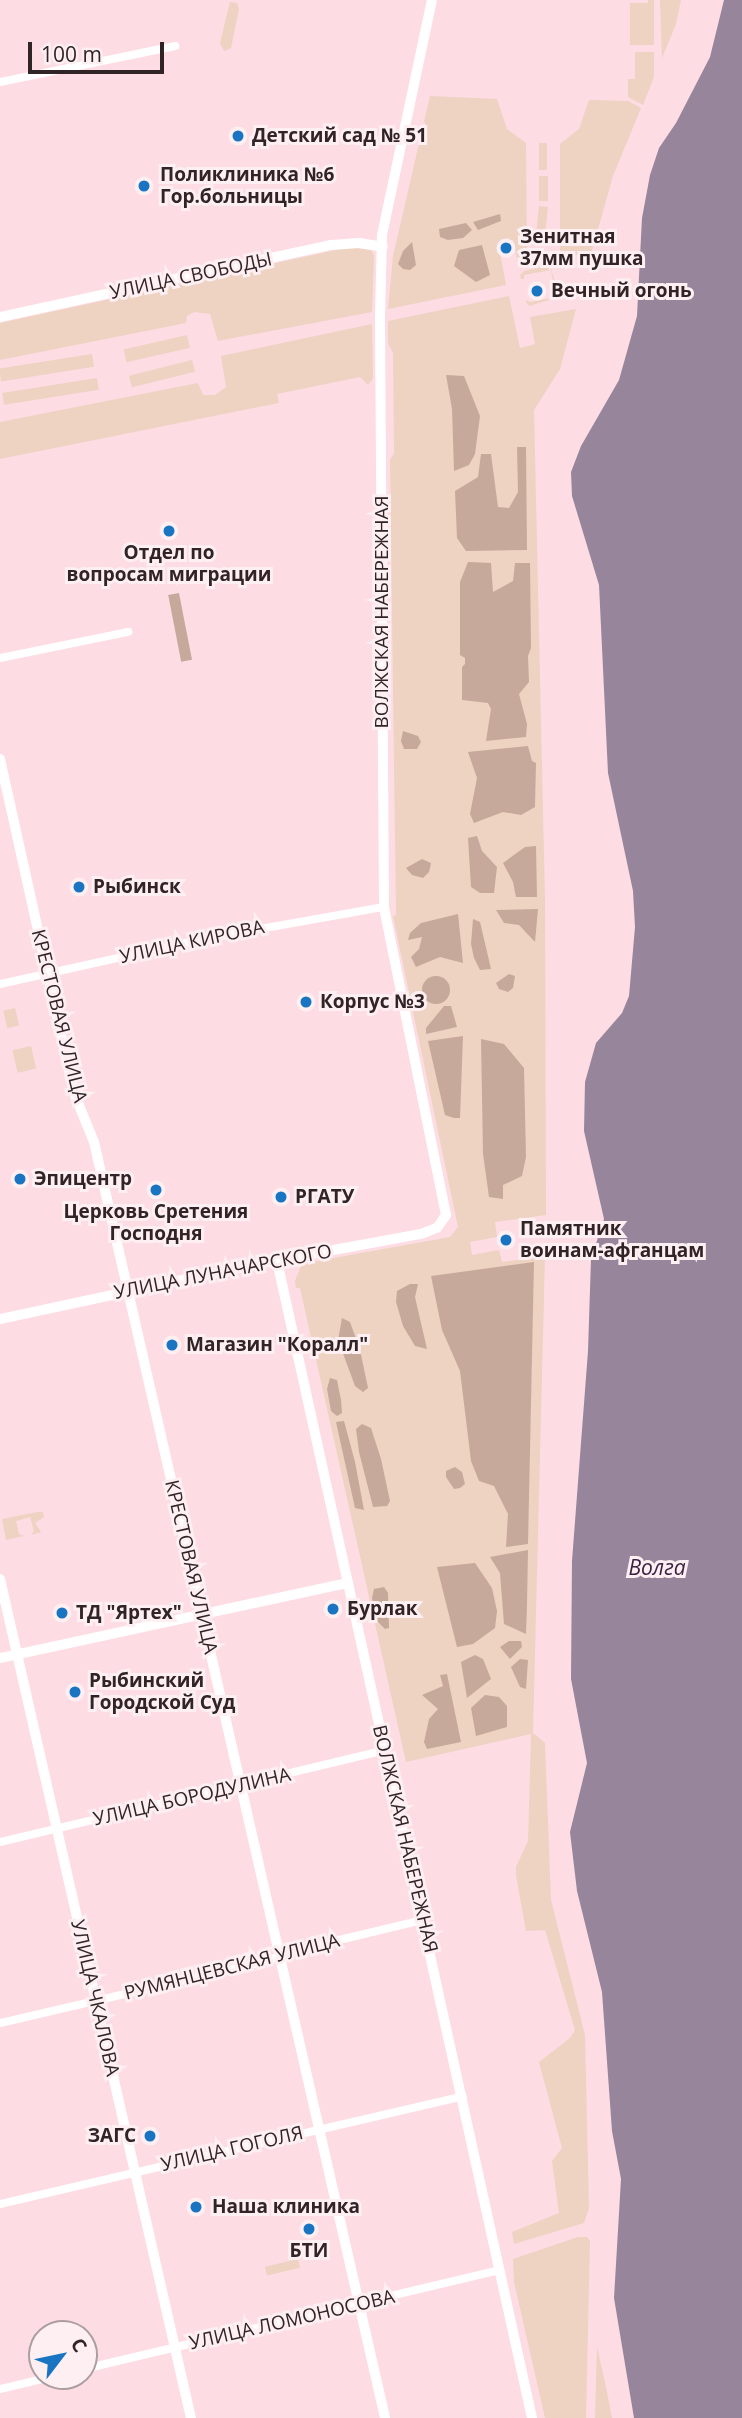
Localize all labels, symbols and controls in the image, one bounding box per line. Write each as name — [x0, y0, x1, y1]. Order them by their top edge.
scale bar — [32, 28, 168, 72]
text: 100 m — [41, 40, 102, 68]
place label: Детский сад № 51 — [252, 125, 427, 147]
marker: Детский сад № 51 — [230, 128, 246, 144]
place label: Поликлиника №6 Гор.больницы — [160, 164, 334, 208]
marker: Поликлиника №6 Гор.больницы — [134, 176, 154, 196]
place label: Зенитная 37мм пушка — [520, 226, 644, 270]
marker: Зенитная 37мм пушка — [498, 240, 514, 256]
street label: УЛИЦА СВОБОДЫ — [108, 248, 274, 304]
place label: Вечный огонь — [551, 280, 692, 302]
marker: Вечный огонь — [529, 283, 545, 299]
street label: ВОЛЖСКАЯ НАБЕРЕЖНАЯ — [371, 495, 393, 729]
marker: Отдел по вопросам миграции — [161, 523, 177, 539]
place label: Отдел по вопросам миграции — [67, 542, 271, 586]
place label: Рыбинск — [93, 876, 181, 898]
marker: Рыбинск — [71, 879, 87, 895]
street label: УЛИЦА КИРОВА — [118, 916, 266, 968]
street label: КРЕСТОВАЯ УЛИЦА — [26, 927, 92, 1105]
place label: Корпус №3 — [320, 991, 425, 1013]
marker: Корпус №3 — [298, 994, 314, 1010]
place label: Эпицентр — [34, 1168, 132, 1190]
marker: Эпицентр — [12, 1171, 28, 1187]
marker: Церковь Сретения Господня — [148, 1182, 164, 1198]
place label: РГАТУ — [295, 1186, 354, 1208]
marker: РГАТУ — [273, 1189, 289, 1205]
place label: Церковь Сретения Господня — [64, 1201, 248, 1245]
place label: Памятник воинам-афганцам — [520, 1218, 704, 1262]
marker: Памятник воинам-афганцам — [498, 1232, 514, 1248]
street label: УЛИЦА ЛУНАЧАРСКОГО — [112, 1240, 334, 1304]
place label: Магазин "Коралл" — [186, 1334, 368, 1356]
marker: Магазин "Коралл" — [164, 1337, 180, 1353]
street label: КРЕСТОВАЯ УЛИЦА — [160, 1478, 222, 1656]
water label: Волга — [628, 1554, 686, 1580]
place label: Бурлак — [347, 1598, 417, 1620]
marker: Бурлак — [325, 1601, 341, 1617]
place label: ТД "Яртех" — [76, 1602, 182, 1624]
marker: ТД "Яртех" — [54, 1605, 70, 1621]
place label: Рыбинский Городской Суд — [89, 1670, 235, 1714]
marker: Рыбинский Городской Суд — [67, 1684, 83, 1700]
street label: ВОЛЖСКАЯ НАБЕРЕЖНАЯ — [368, 1723, 442, 1955]
street label: УЛИЦА БОРОДУЛИНА — [91, 1763, 293, 1831]
street label: УЛИЦА ЧКАЛОВА — [66, 1918, 124, 2078]
street label: РУМЯНЦЕВСКАЯ УЛИЦА — [122, 1929, 342, 2005]
street label: УЛИЦА ГОГОЛЯ — [159, 2122, 305, 2176]
place label: ЗАГС — [88, 2125, 136, 2147]
marker: ЗАГС — [142, 2128, 158, 2144]
place label: Наша клиника — [212, 2196, 360, 2218]
marker: Наша клиника — [186, 2197, 206, 2217]
marker: БТИ — [301, 2221, 317, 2237]
place label: БТИ — [290, 2240, 328, 2262]
street label: УЛИЦА ЛОМОНОСОВА — [187, 2285, 397, 2355]
north arrow — [28, 2320, 98, 2390]
text: С — [65, 2333, 93, 2357]

